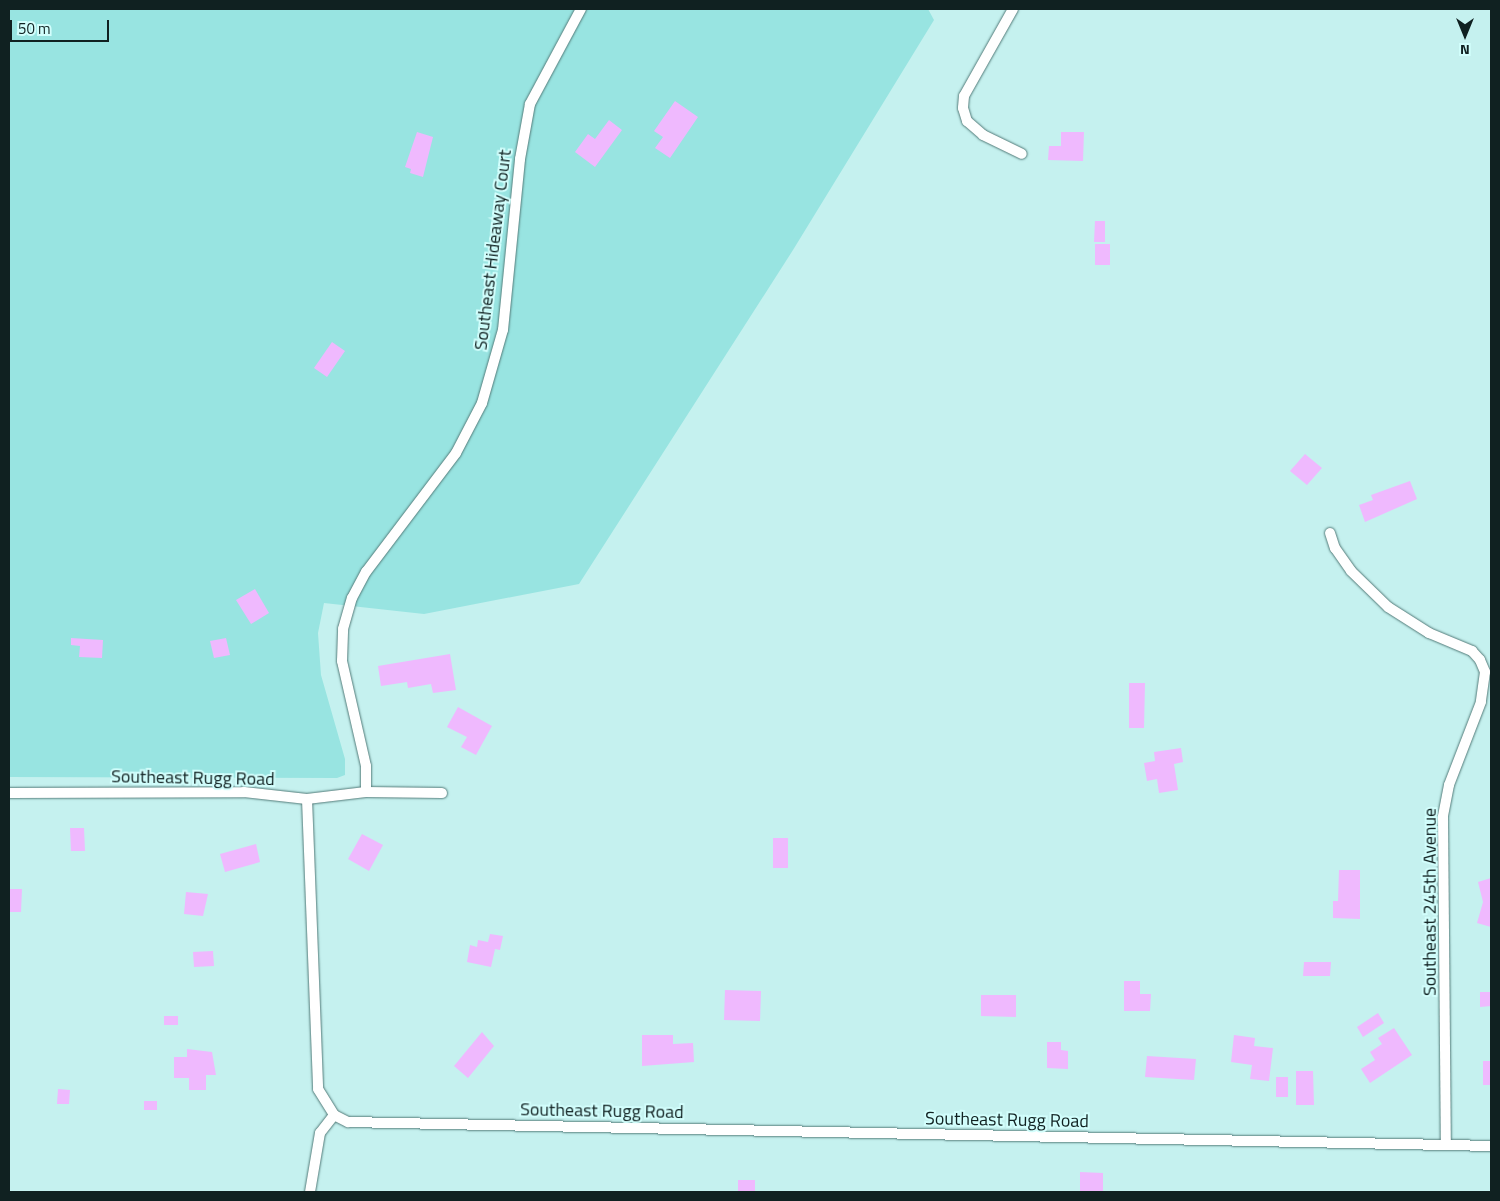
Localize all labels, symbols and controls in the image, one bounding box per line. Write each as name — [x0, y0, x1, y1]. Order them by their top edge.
scale bar — [12, 10, 111, 42]
north arrow — [1440, 10, 1490, 60]
text: 50 m — [18, 17, 51, 40]
text: N — [1460, 40, 1470, 61]
street label: Southeast Hideaway Court — [470, 149, 516, 351]
street label: Southeast Rugg Road — [111, 766, 275, 790]
street label: Southeast 245th Avenue — [1419, 808, 1441, 996]
street label: Southeast Rugg Road — [520, 1099, 684, 1123]
street label: Southeast Rugg Road — [925, 1108, 1089, 1132]

